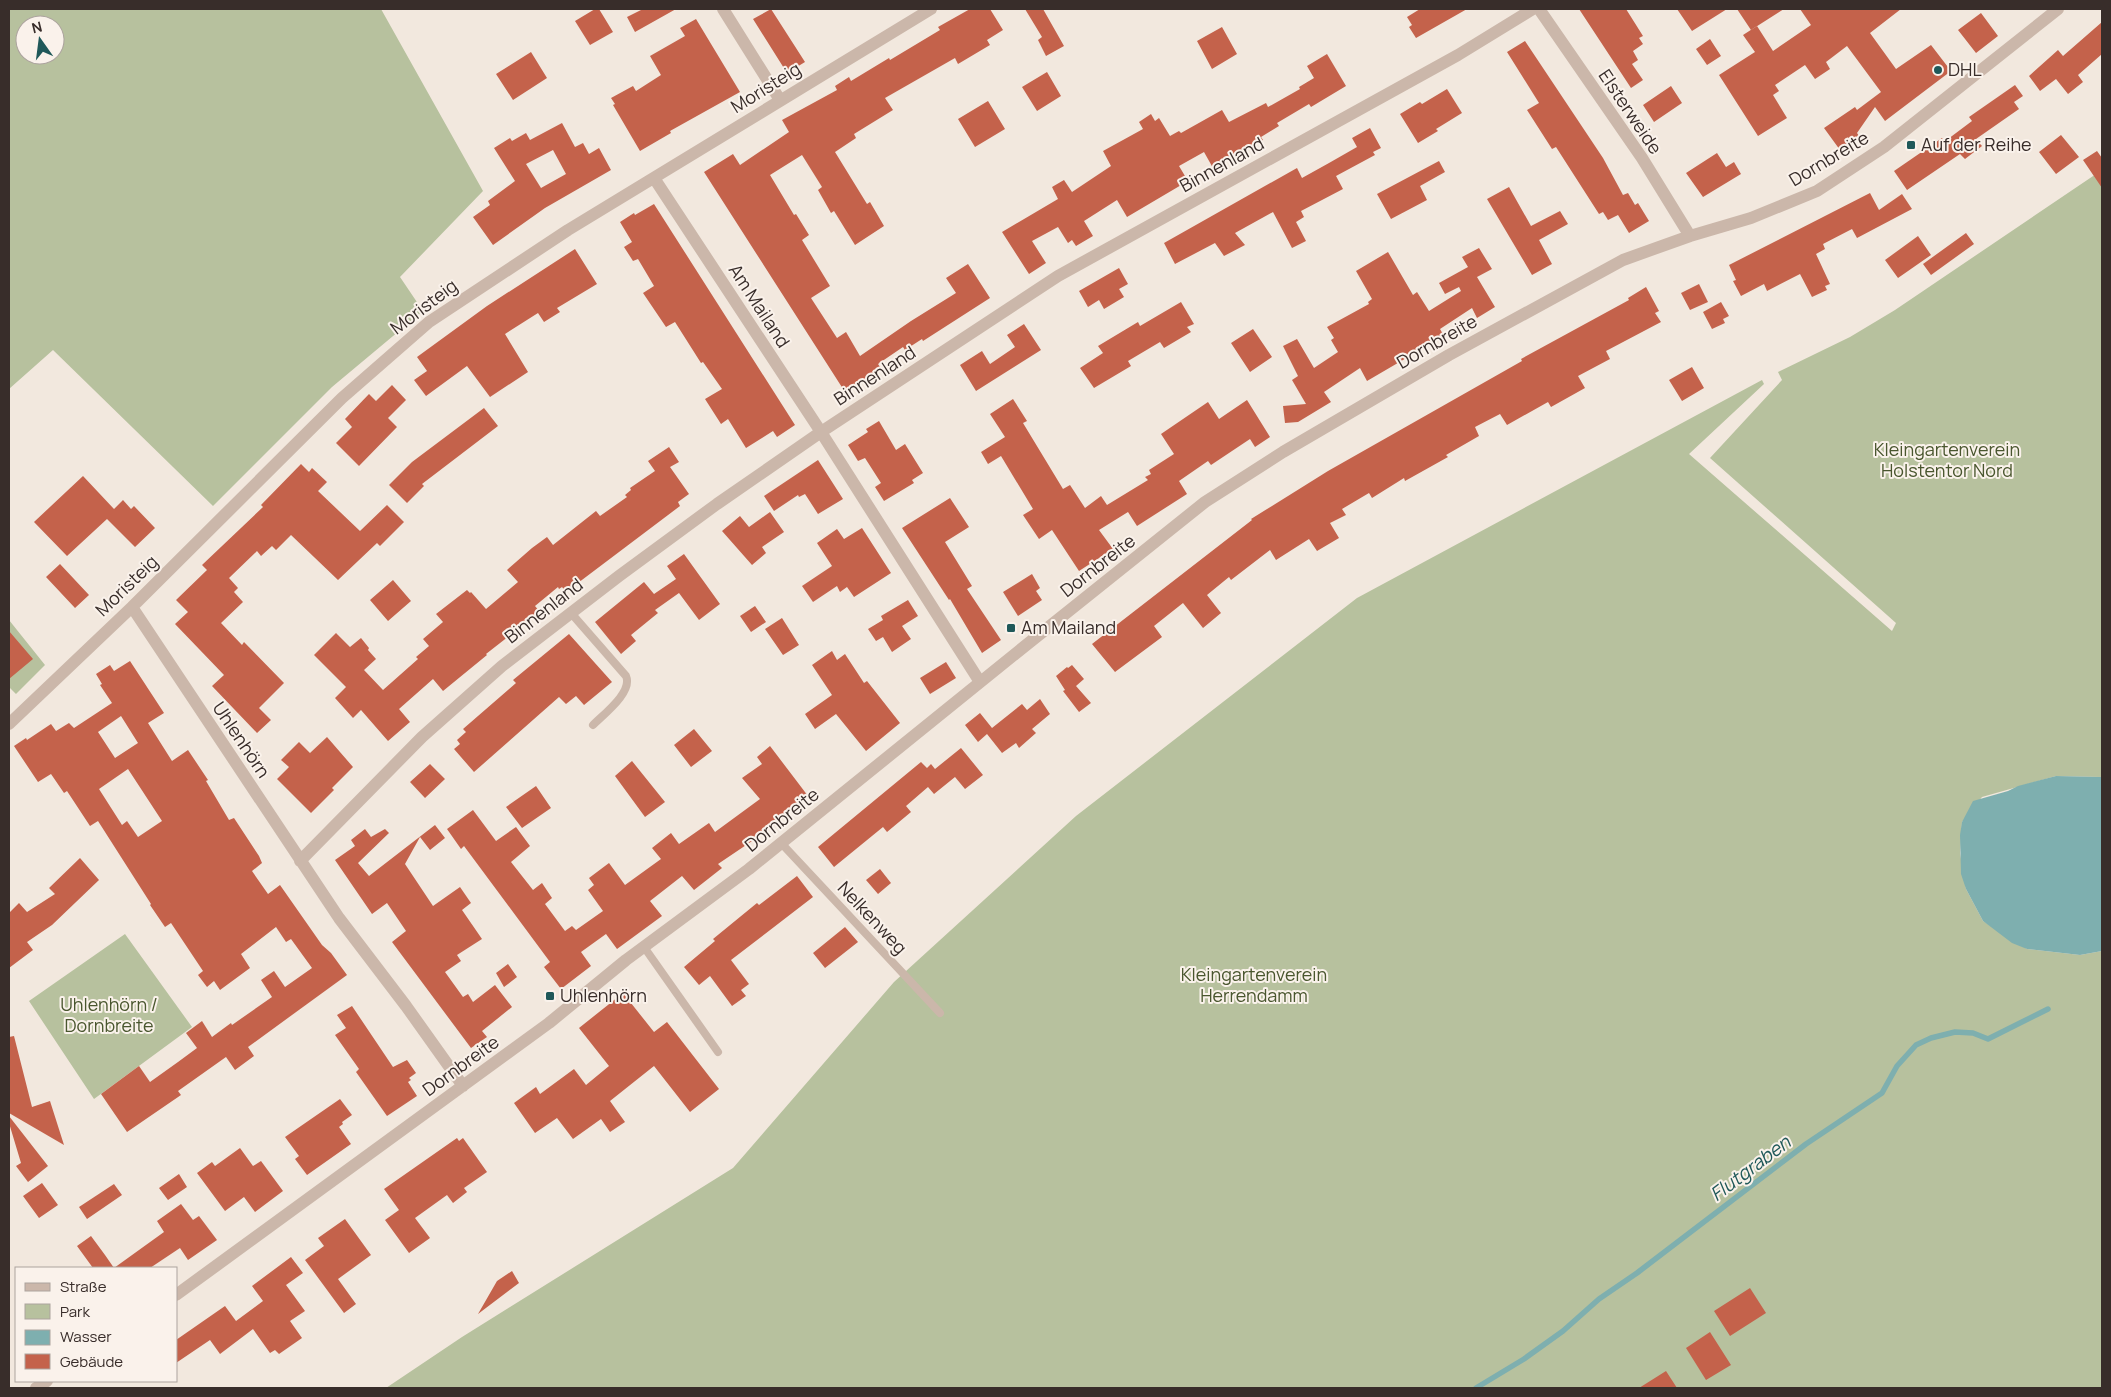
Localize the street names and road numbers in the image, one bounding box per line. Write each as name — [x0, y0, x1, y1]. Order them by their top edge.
street label: Moristeig — [726, 56, 805, 118]
street label: Elsterweide — [1594, 64, 1668, 158]
street label: Dornbreite — [1784, 125, 1873, 191]
street label: Binnenland — [1175, 131, 1268, 197]
street label: Am Mailand — [724, 259, 796, 352]
street label: Moristeig — [385, 273, 462, 339]
street label: Dornbreite — [1392, 308, 1481, 374]
street label: Binnenland — [829, 340, 920, 411]
street label: Dornbreite — [1055, 528, 1140, 602]
street label: Moristeig — [90, 550, 163, 621]
street label: Binnenland — [499, 572, 587, 648]
street label: Uhlenhörn — [208, 697, 276, 782]
street label: Dornbreite — [739, 782, 823, 857]
street label: Nelkenweg — [833, 876, 913, 959]
street label: Dornbreite — [417, 1029, 503, 1101]

